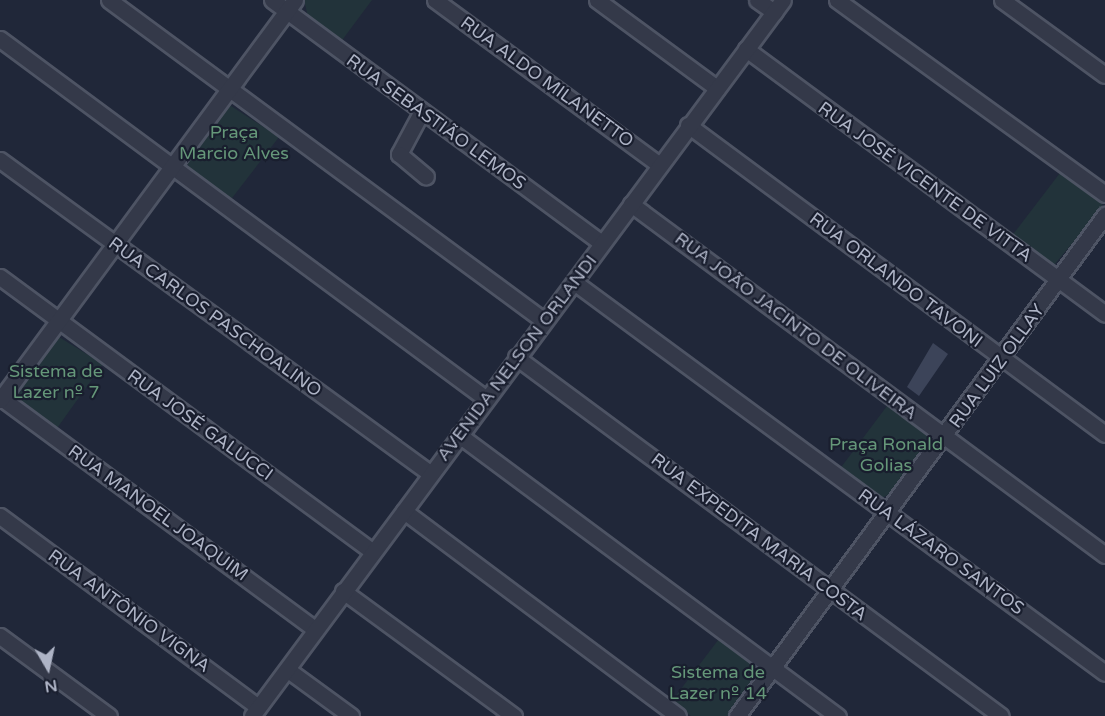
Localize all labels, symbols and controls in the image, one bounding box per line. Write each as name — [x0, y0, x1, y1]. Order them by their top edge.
street label: RUA ALDO MILANETTO — [456, 12, 638, 152]
street label: RUA SEBASTIÃO LEMOS — [342, 50, 530, 194]
street label: RUA JOSÉ VICENTE DE VITTA — [814, 97, 1036, 267]
park label: Praça Marcio Alves — [179, 122, 289, 164]
street label: RUA ORLANDO TAVONI — [805, 208, 987, 352]
street label: RUA JOÃO JACINTO DE OLIVEIRA — [670, 228, 922, 424]
street label: RUA CARLOS PASCHOALINO — [104, 232, 326, 402]
street label: AVENIDA NELSON ORLANDI — [432, 251, 602, 465]
street label: RUA LUIZ OLLAY — [945, 300, 1049, 432]
park label: Sistema de Lazer nº 7 — [9, 361, 103, 404]
street label: RUA JOSÉ GALUCCI — [123, 365, 277, 485]
park label: Praça Ronald Golias — [829, 434, 943, 476]
street label: RUA MANOEL JOAQUIM — [64, 440, 252, 586]
street label: RUA EXPEDITA MARIA COSTA — [647, 449, 871, 625]
street label: RUA LÁZARO SANTOS — [854, 485, 1028, 619]
street label: RUA ANTÔNIO VIGNA — [44, 545, 214, 677]
north arrow — [18, 638, 78, 698]
park label: Sistema de Lazer nº 14 — [669, 662, 767, 704]
text: N — [43, 675, 59, 697]

